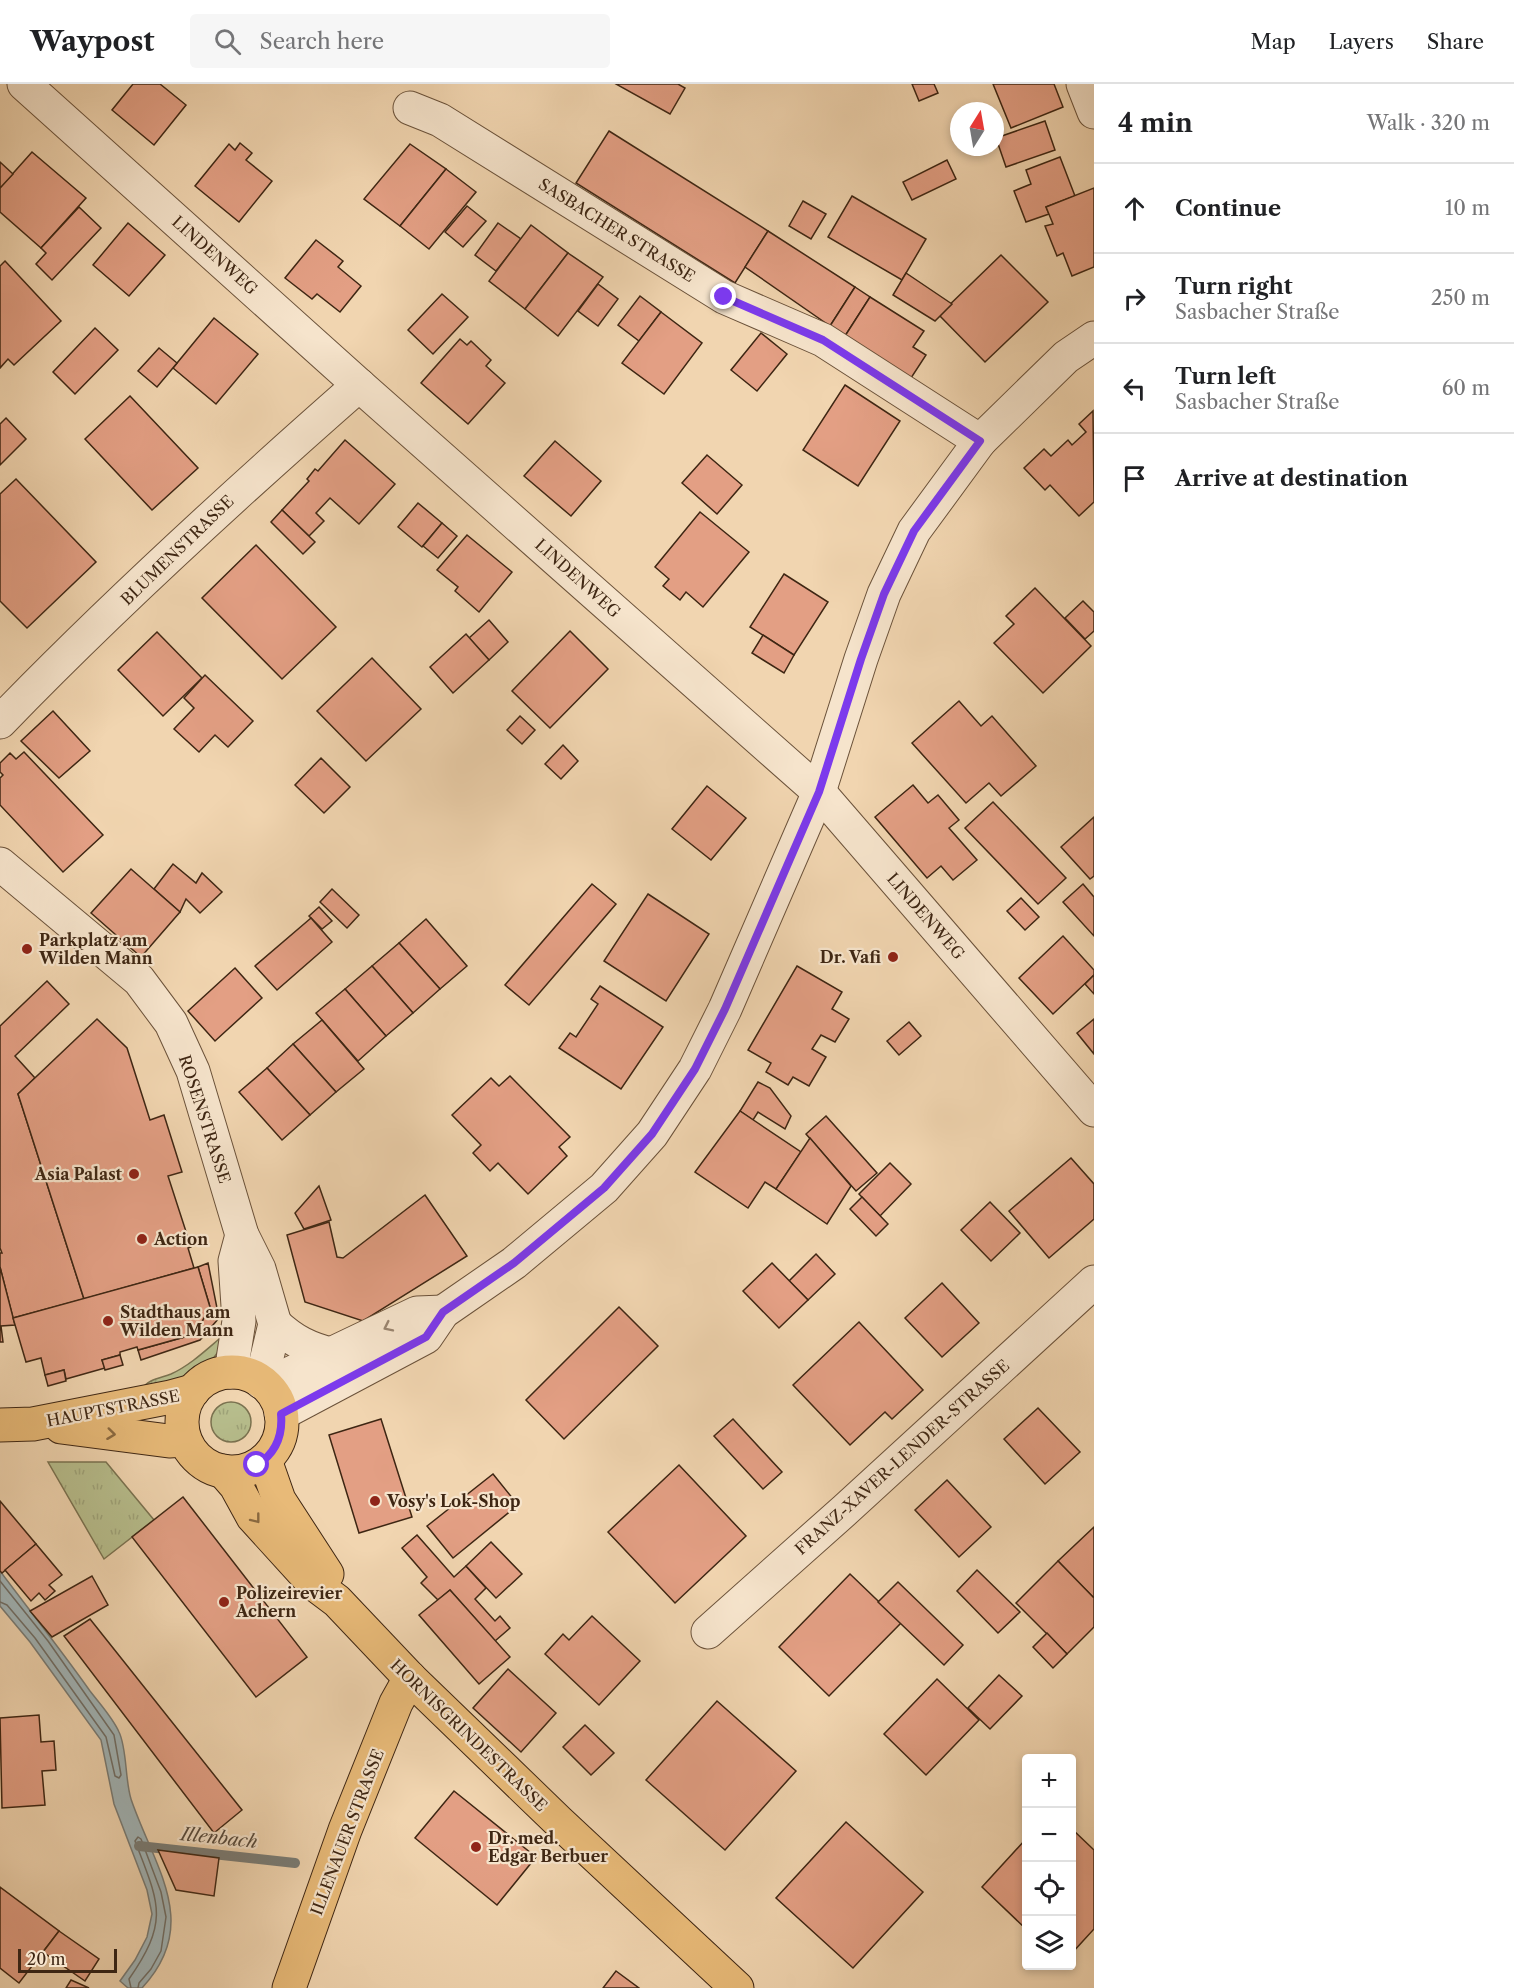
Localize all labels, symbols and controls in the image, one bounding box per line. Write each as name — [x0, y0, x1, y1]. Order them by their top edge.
search box — [190, 14, 610, 68]
text: Waypost — [30, 24, 154, 58]
icon: search — [211, 25, 244, 58]
text: Search here — [259, 28, 384, 55]
text: Map — [1251, 29, 1296, 54]
text: Layers — [1329, 29, 1394, 54]
text: Share — [1427, 29, 1484, 54]
north arrow — [950, 102, 1004, 156]
text: 4 min — [1118, 107, 1193, 139]
text: Walk · 320 m — [1367, 111, 1490, 135]
street label: SASBACHER STRASSE — [535, 174, 699, 286]
icon: ahead — [1118, 192, 1151, 225]
text: Continue — [1175, 195, 1281, 222]
text: 10 m — [1445, 196, 1490, 220]
street label: LINDENWEG — [168, 211, 262, 299]
text: Turn right — [1175, 273, 1293, 300]
icon: right — [1118, 282, 1151, 315]
route end — [710, 283, 736, 309]
text: 250 m — [1431, 286, 1490, 310]
text: Sasbacher Straße — [1175, 300, 1339, 324]
text: Turn left — [1175, 363, 1276, 390]
icon: left — [1118, 372, 1151, 405]
text: 60 m — [1442, 376, 1490, 400]
text: Sasbacher Straße — [1175, 390, 1339, 414]
icon: arrive — [1118, 462, 1151, 495]
text: Arrive at destination — [1175, 465, 1408, 492]
street label: BLUMENSTRASSE — [116, 491, 238, 609]
street label: LINDENWEG — [531, 534, 625, 622]
street label: LINDENWEG — [883, 869, 969, 963]
place label: Parkplatz am Wilden Mann — [38, 930, 153, 968]
marker: Parkplatz am Wilden Mann — [20, 942, 34, 956]
place label: Dr. Vafi — [820, 947, 881, 967]
marker: Dr. Vafi — [886, 950, 900, 964]
street label: ROSENSTRASSE — [175, 1052, 235, 1186]
place label: Asia Palast — [34, 1164, 123, 1184]
marker: Asia Palast — [127, 1167, 141, 1181]
place label: Action — [153, 1229, 208, 1249]
marker: Action — [135, 1232, 149, 1246]
place label: Stadthaus am Wilden Mann — [119, 1302, 234, 1340]
marker: Stadthaus am Wilden Mann — [101, 1314, 115, 1328]
one-way arrow — [383, 1320, 394, 1332]
street label: FRANZ-XAVER-LENDER-STRASSE — [791, 1355, 1013, 1559]
street label: HAUPTSTRASSE — [45, 1385, 181, 1431]
one-way arrow — [107, 1427, 116, 1440]
route start — [243, 1451, 269, 1477]
place label: Vosy's Lok-Shop — [386, 1491, 521, 1511]
marker: Vosy's Lok-Shop — [368, 1494, 382, 1508]
one-way arrow — [248, 1512, 259, 1523]
place label: Polizeirevier Achern — [235, 1583, 342, 1621]
marker: Polizeirevier Achern — [217, 1595, 231, 1609]
street label: HORNISGRINDESTRASSE — [386, 1655, 552, 1815]
street label: ILLENAUER STRASSE — [306, 1746, 388, 1918]
map controls — [1022, 1754, 1076, 1970]
button: + — [1022, 1754, 1076, 1808]
button: − — [1022, 1808, 1076, 1862]
water label: Illenbach — [178, 1823, 258, 1853]
place label: Dr. med. Edgar Berbuer — [488, 1828, 608, 1866]
marker: Dr. med. Edgar Berbuer — [469, 1840, 483, 1854]
button: locate — [1022, 1862, 1076, 1916]
button: layers — [1022, 1916, 1076, 1970]
scale bar — [18, 1946, 117, 1974]
text: 20 m — [27, 1949, 66, 1969]

